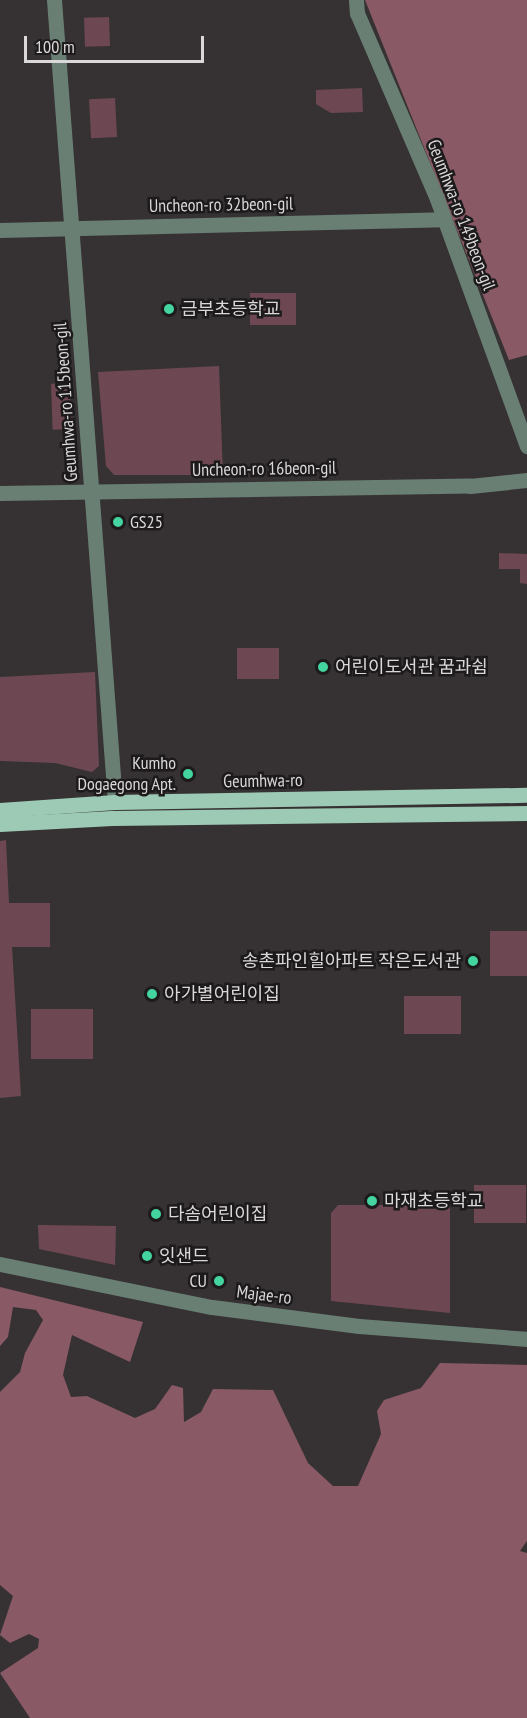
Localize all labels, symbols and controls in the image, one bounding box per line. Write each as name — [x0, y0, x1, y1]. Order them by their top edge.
scale bar — [27, 24, 207, 62]
text: 100 m — [35, 35, 75, 58]
street label: Geumhwa-ro 149beon-gil — [422, 137, 500, 293]
street label: Uncheon-ro 32beon-gil — [149, 193, 293, 217]
place label: 금부초등학교 — [181, 298, 280, 320]
marker: 금부초등학교 — [162, 302, 176, 316]
street label: Geumhwa-ro 115beon-gil — [50, 322, 82, 482]
street label: Uncheon-ro 16beon-gil — [192, 457, 336, 481]
place label: GS25 — [130, 511, 163, 533]
marker: GS25 — [111, 515, 125, 529]
place label: 어린이도서관 꿈과쉼 — [335, 656, 488, 678]
marker: 어린이도서관 꿈과쉼 — [316, 660, 330, 674]
place label: Kumho Dogaegong Apt. — [77, 753, 176, 795]
marker: Kumho Dogaegong Apt. — [181, 767, 195, 781]
street label: Geumhwa-ro — [223, 770, 303, 792]
place label: 송촌파인힐아파트 작은도서관 — [242, 950, 461, 972]
marker: 송촌파인힐아파트 작은도서관 — [466, 954, 480, 968]
place label: 아가별어린이집 — [164, 983, 280, 1005]
marker: 아가별어린이집 — [145, 987, 159, 1001]
place label: 마재초등학교 — [384, 1190, 483, 1212]
marker: 마재초등학교 — [365, 1194, 379, 1208]
place label: 다솜어린이집 — [168, 1203, 267, 1225]
marker: 다솜어린이집 — [149, 1207, 163, 1221]
place label: 잇샌드 — [159, 1245, 209, 1267]
marker: 잇샌드 — [140, 1249, 154, 1263]
place label: CU — [189, 1270, 207, 1292]
marker: CU — [212, 1274, 226, 1288]
street label: Majae-ro — [235, 1281, 293, 1309]

